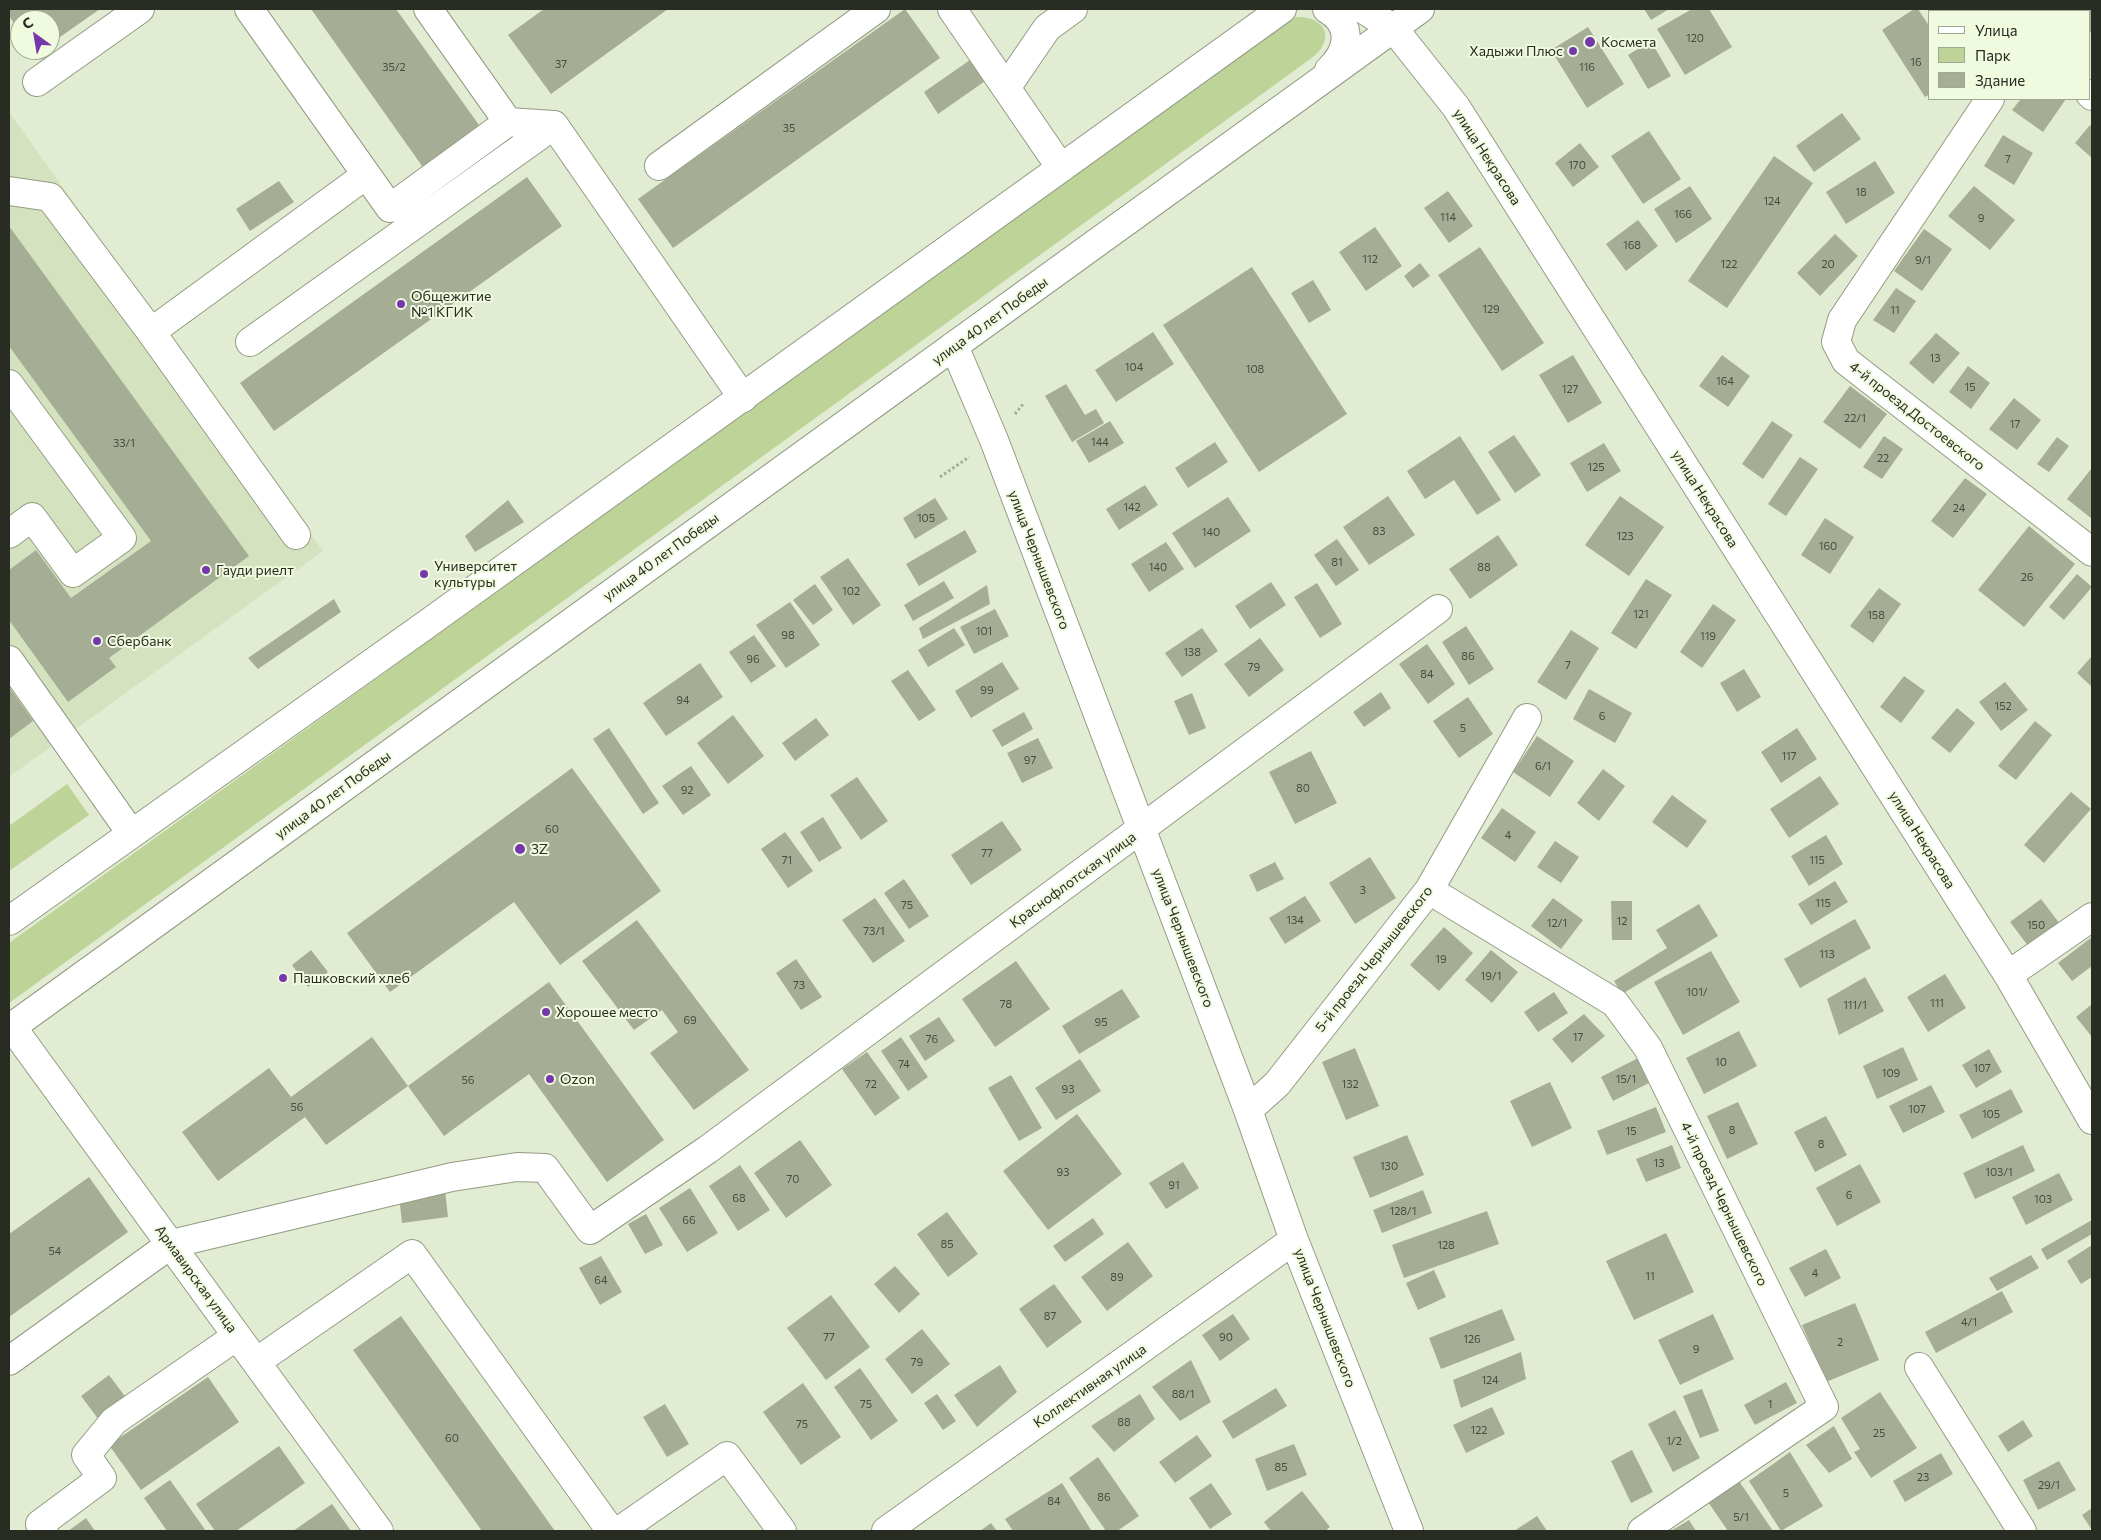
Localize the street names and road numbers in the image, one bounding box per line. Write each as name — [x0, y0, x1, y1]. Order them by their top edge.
street label: улица Некрасова — [1450, 106, 1524, 208]
street label: улица 40 лет Победы — [929, 273, 1051, 369]
street label: 4-й проезд Достоевского — [1846, 358, 1988, 474]
street label: улица Некрасова — [1668, 447, 1742, 551]
street label: улица Чернышевского — [1005, 488, 1073, 632]
street label: улица 40 лет Победы — [600, 509, 722, 605]
street label: улица 40 лет Победы — [272, 747, 394, 843]
street label: улица Некрасова — [1885, 788, 1959, 892]
street label: Краснофлотская улица — [1007, 829, 1139, 931]
street label: улица Чернышевского — [1149, 866, 1217, 1010]
street label: 5-й проезд Чернышевского — [1312, 883, 1436, 1035]
street label: 4-й проезд Чернышевского — [1677, 1119, 1771, 1289]
street label: Армавирская улица — [151, 1222, 241, 1336]
street label: улица Чернышевского — [1291, 1246, 1359, 1390]
street label: Коллективная улица — [1030, 1341, 1150, 1431]

